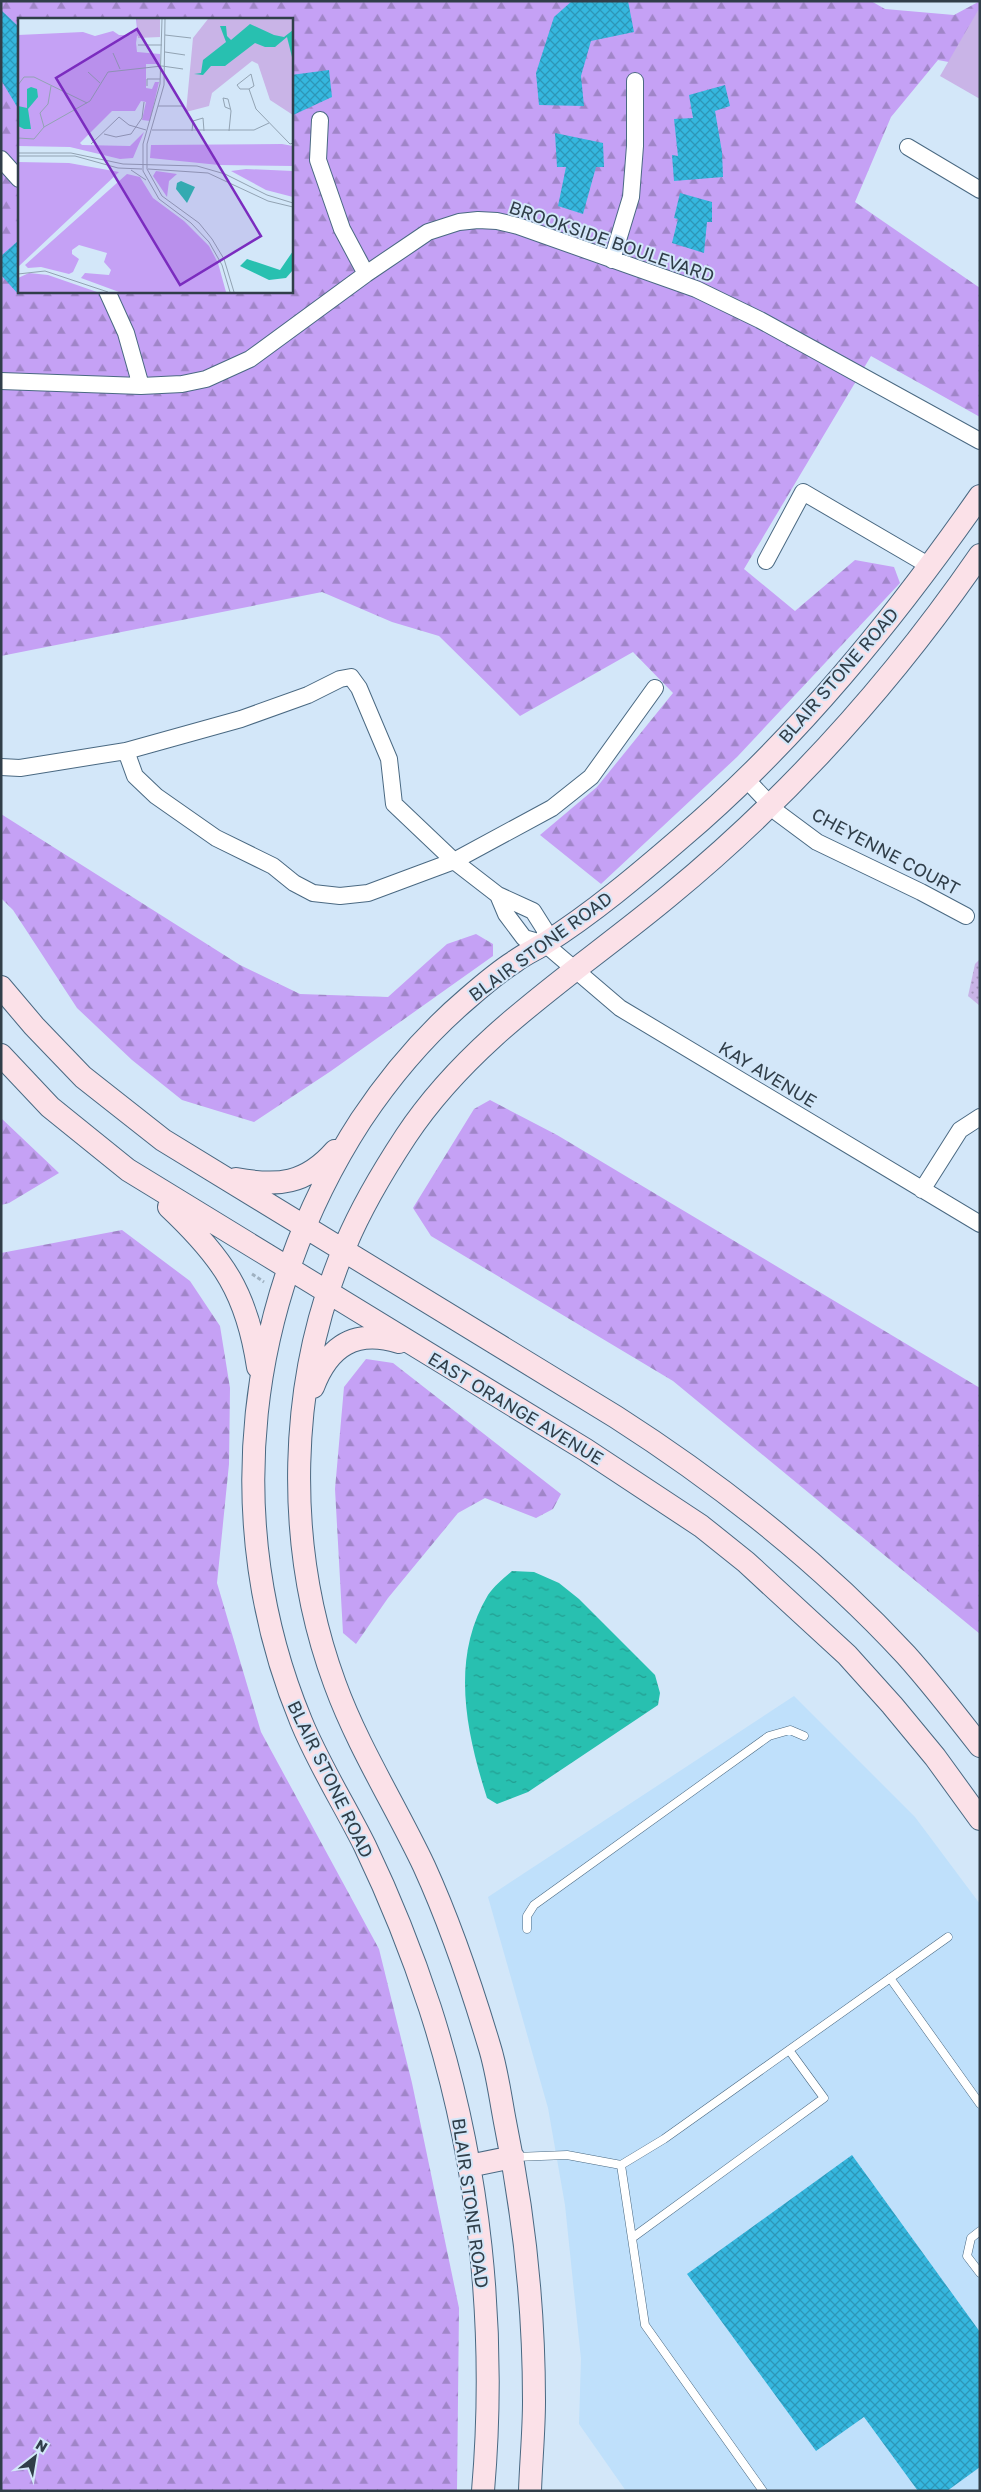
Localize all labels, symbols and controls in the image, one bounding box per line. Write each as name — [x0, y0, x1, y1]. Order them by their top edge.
inset map — [18, 18, 292, 292]
street label: BROOKSIDE BOULEVARD — [507, 196, 717, 286]
street label: BLAIR STONE ROAD — [773, 603, 903, 747]
street label: CHEYENNE COURT — [808, 803, 964, 899]
street label: BLAIR STONE ROAD — [464, 887, 616, 1005]
street label: KAY AVENUE — [715, 1036, 821, 1112]
street label: EAST ORANGE AVENUE — [424, 1347, 608, 1469]
street label: BLAIR STONE ROAD — [283, 1697, 379, 1861]
street label: BLAIR STONE ROAD — [448, 2116, 494, 2290]
north arrow — [10, 2432, 60, 2482]
text: N — [33, 2435, 51, 2455]

